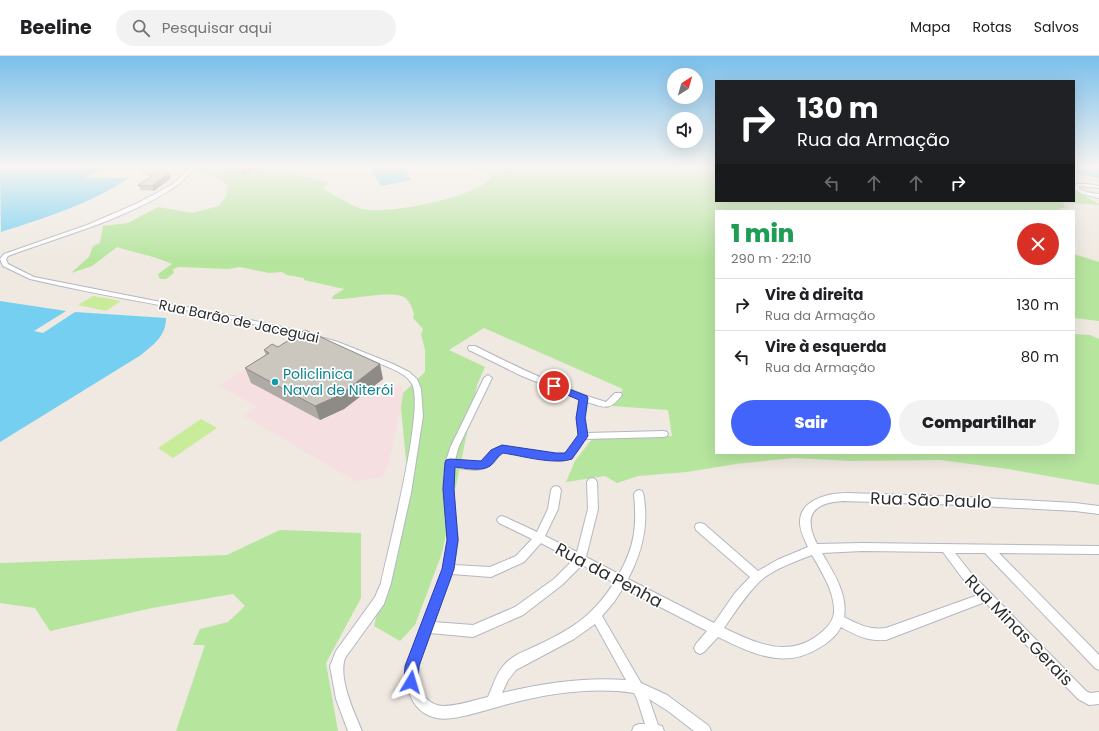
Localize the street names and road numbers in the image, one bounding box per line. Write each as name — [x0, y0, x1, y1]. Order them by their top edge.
street label: Rua Barão de Jaceguai — [157, 294, 321, 348]
street label: Rua São Paulo — [870, 486, 992, 514]
street label: Rua da Penha — [551, 537, 667, 613]
street label: Rua Minas Gerais — [959, 569, 1079, 691]

